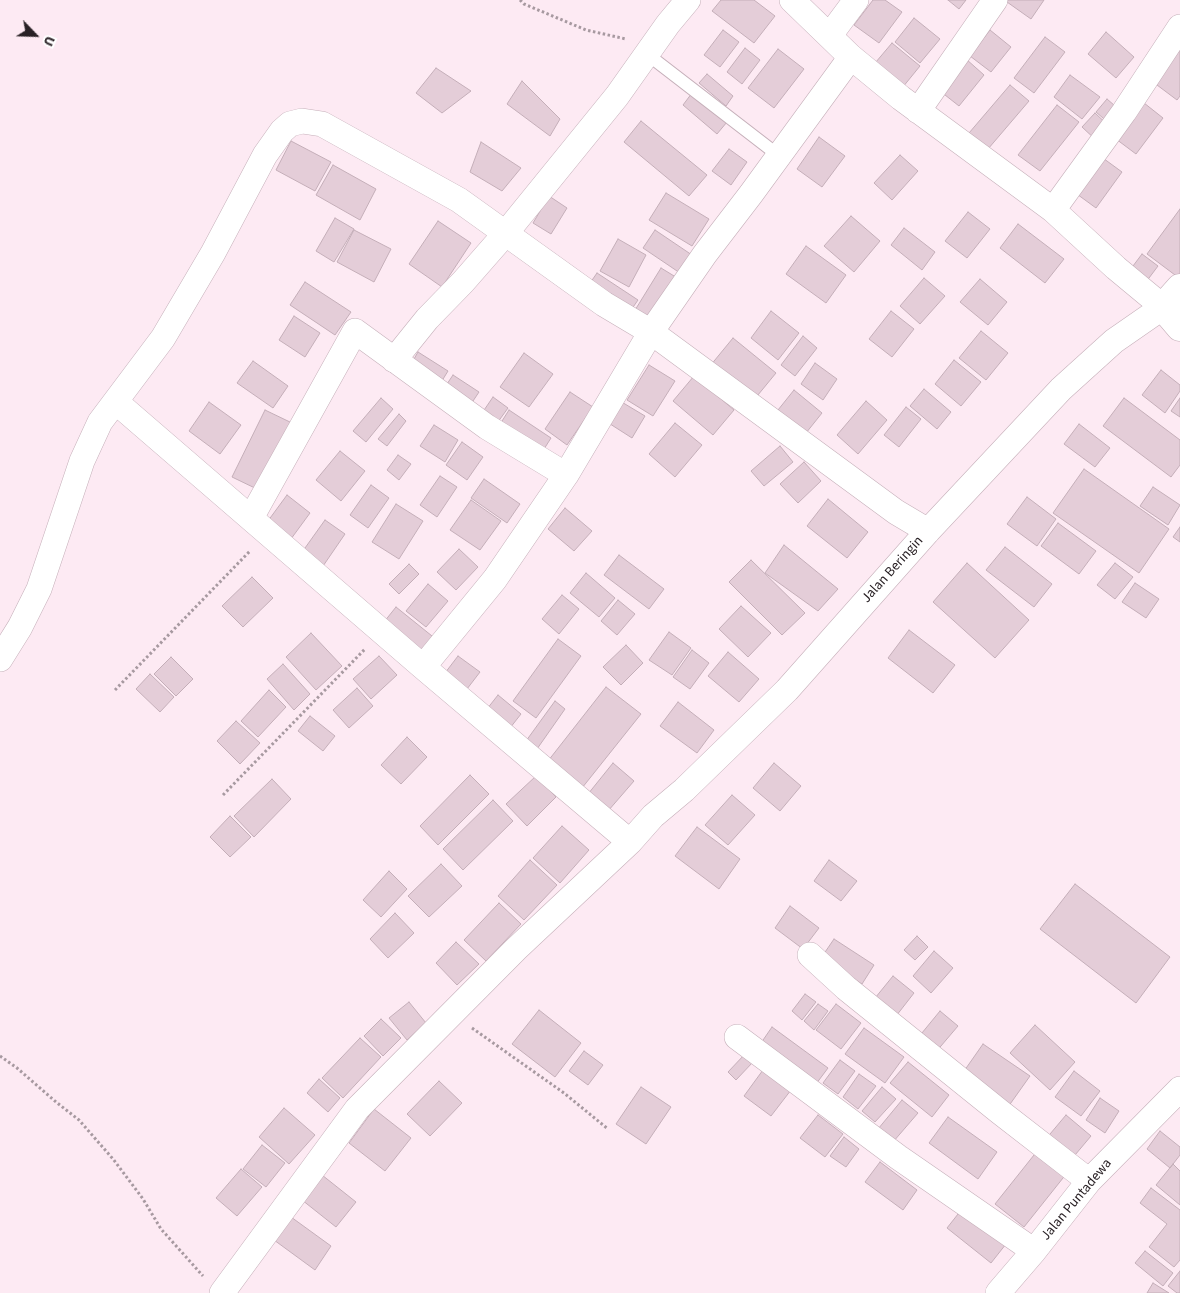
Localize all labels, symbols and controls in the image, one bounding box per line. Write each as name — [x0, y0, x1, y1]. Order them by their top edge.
north arrow — [10, 10, 60, 60]
text: U — [38, 33, 60, 49]
street label: Jalan Beringin — [859, 533, 927, 607]
street label: Jalan Puntadewa — [1038, 1156, 1116, 1244]

